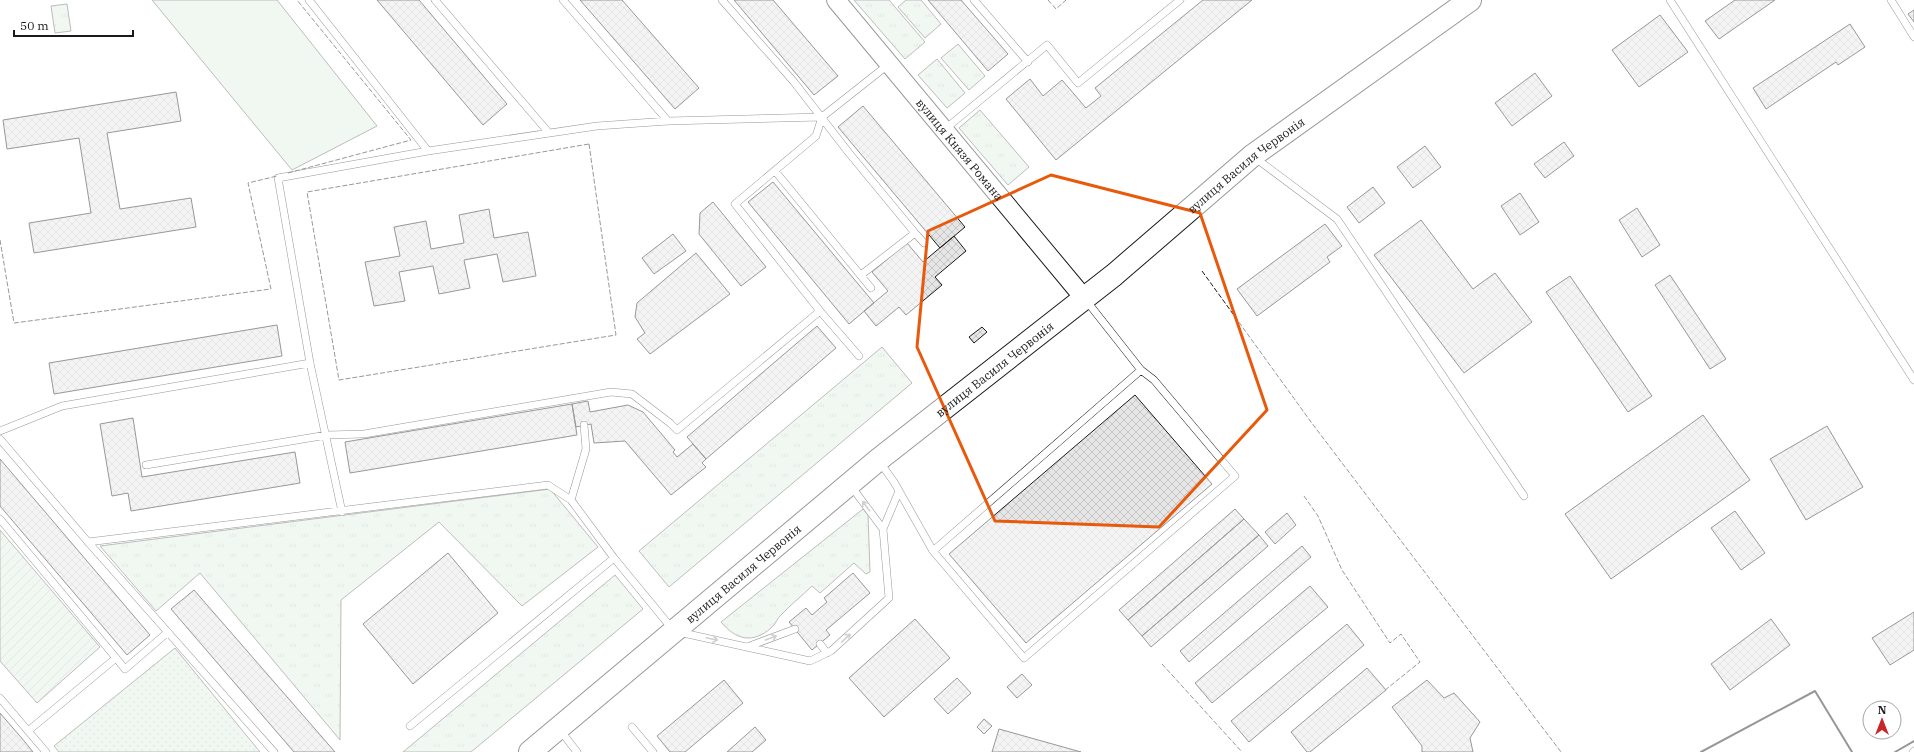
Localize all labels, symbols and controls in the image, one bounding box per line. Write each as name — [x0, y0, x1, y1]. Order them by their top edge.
scale bar — [14, 12, 133, 38]
text: 50 m — [20, 18, 49, 33]
street label: вулиця Князя Романа — [913, 95, 1007, 204]
street label: вулиця Василя Червонія — [1184, 113, 1307, 216]
street label: вулиця Василя Червонія — [932, 318, 1056, 420]
one-way arrow — [862, 501, 871, 512]
street label: вулиця Василя Червонія — [682, 521, 804, 626]
one-way arrow — [764, 633, 776, 641]
one-way arrow — [841, 633, 851, 643]
one-way arrow — [705, 636, 718, 644]
north arrow — [1862, 700, 1902, 740]
text: N — [1878, 703, 1887, 717]

